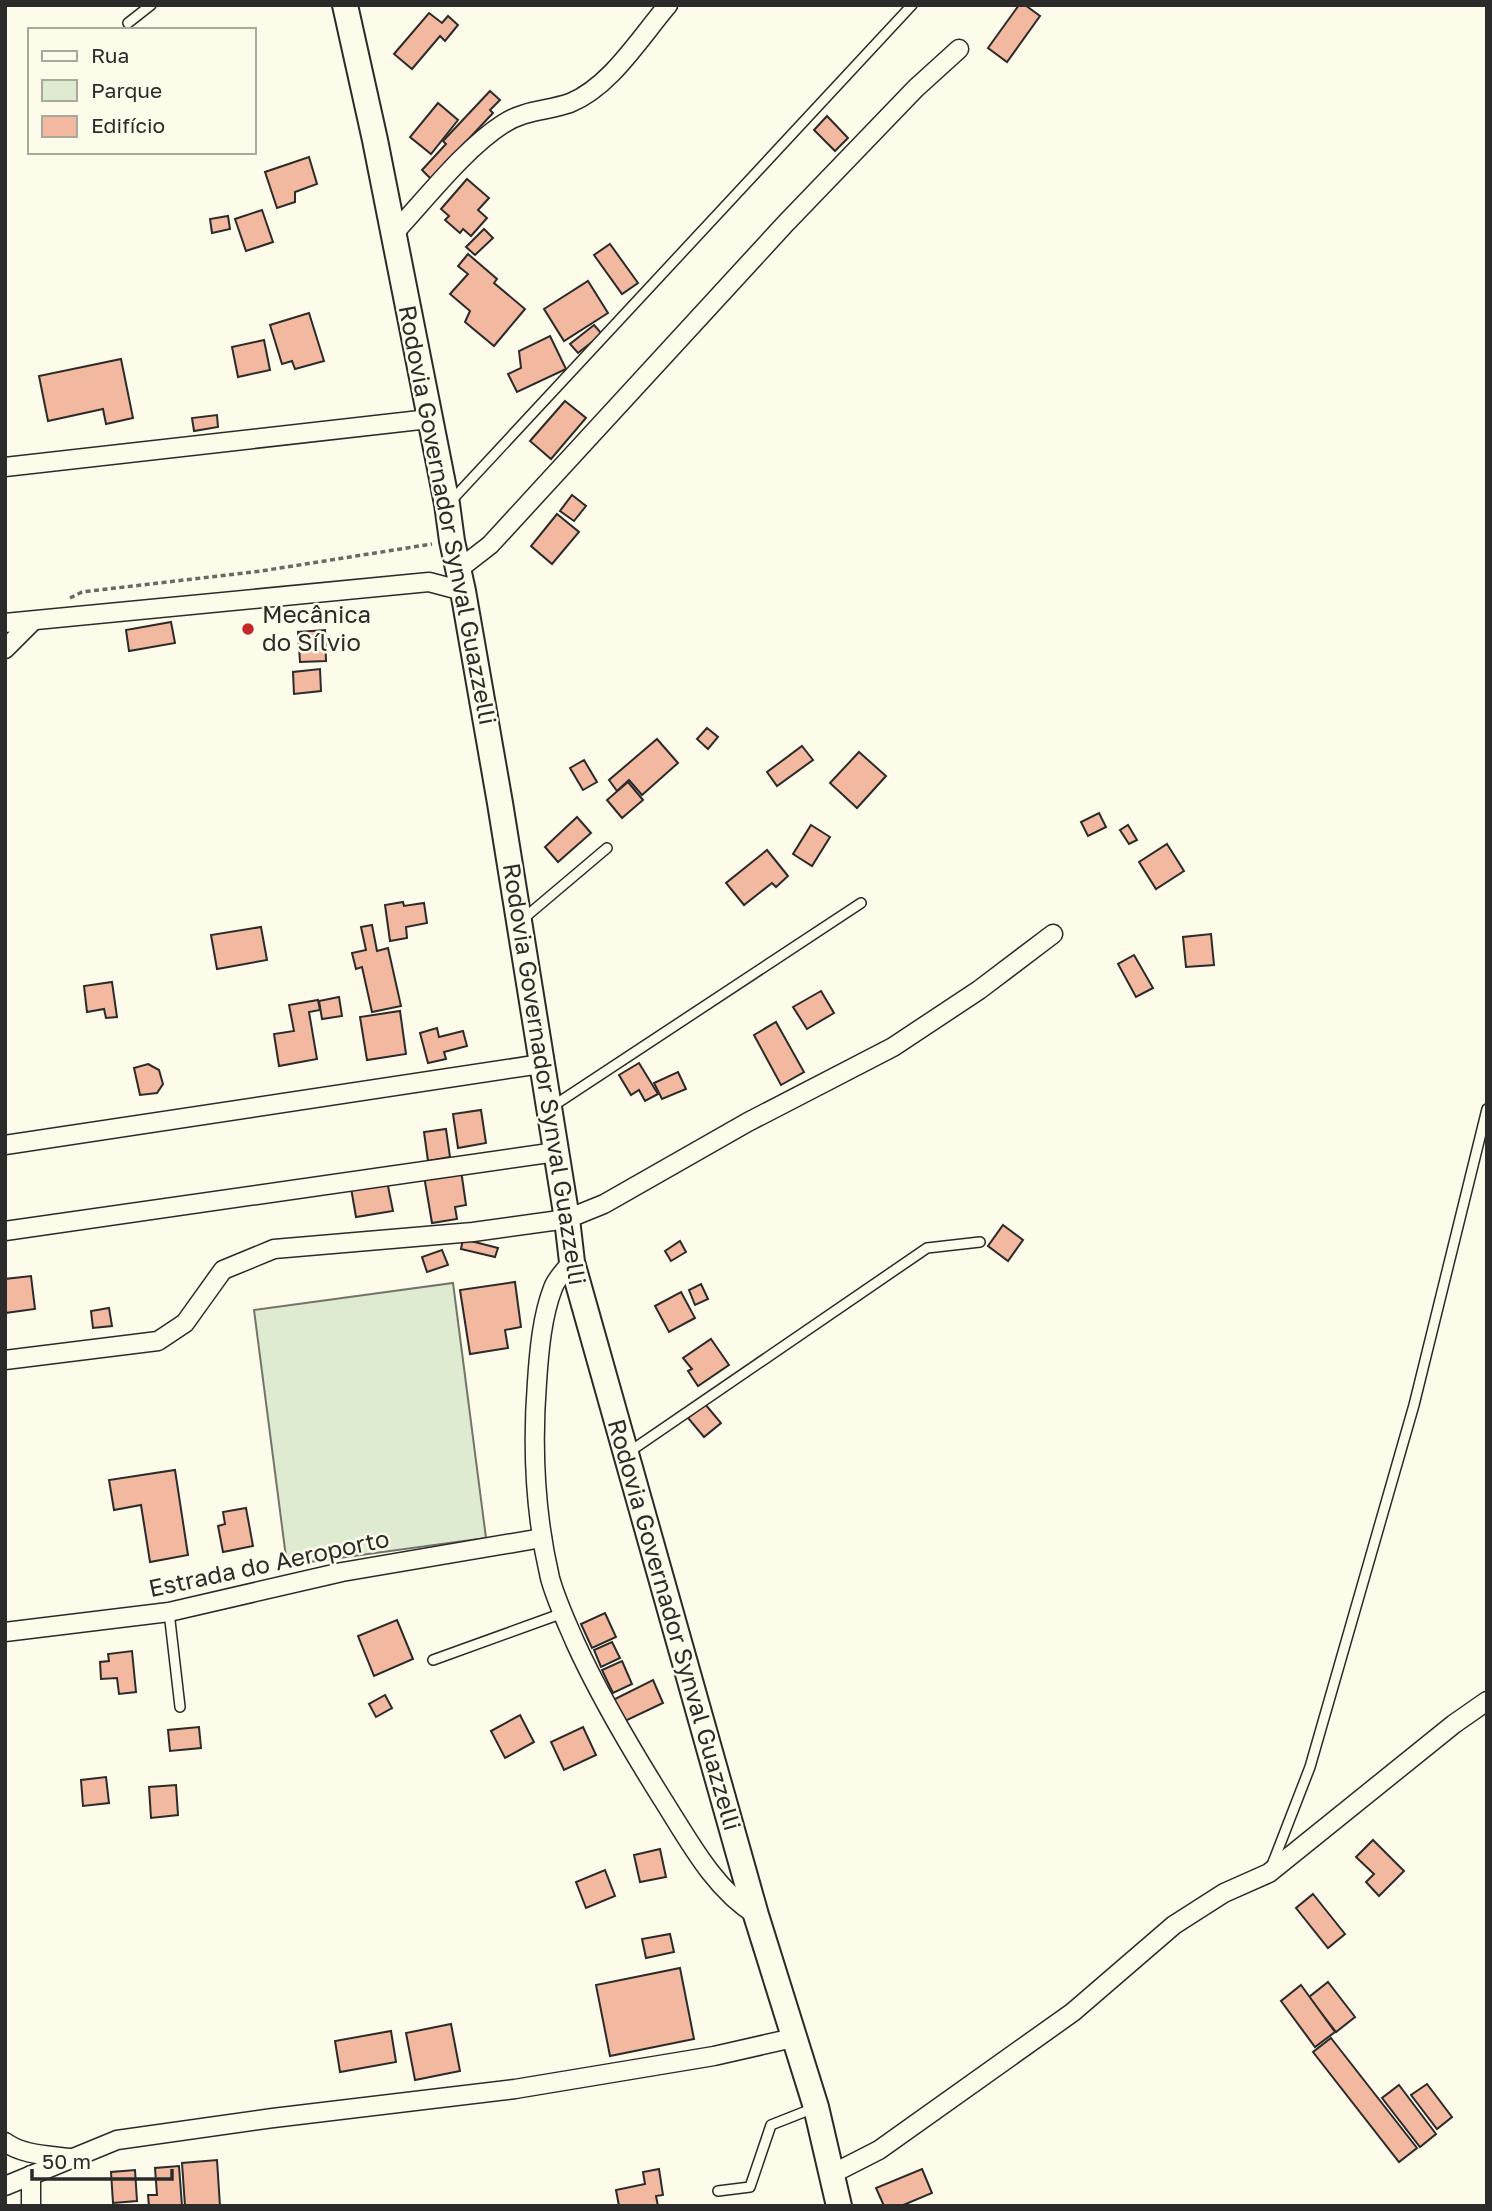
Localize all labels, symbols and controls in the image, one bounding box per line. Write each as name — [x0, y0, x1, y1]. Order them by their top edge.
legend — [28, 28, 256, 154]
text: Rua — [91, 42, 129, 68]
text: Parque — [91, 77, 162, 103]
text: Edifício — [91, 112, 165, 138]
street label: Rodovia Governador Synval Guazzelli — [394, 302, 503, 727]
place label: Mecânica do Sílvio — [262, 599, 371, 656]
marker: Mecânica do Sílvio — [240, 621, 256, 637]
street label: Rodovia Governador Synval Guazzelli — [498, 861, 593, 1287]
street label: Rodovia Governador Synval Guazzelli — [603, 1415, 748, 1834]
street label: Estrada do Aeroporto — [146, 1523, 392, 1602]
scale bar — [32, 2138, 172, 2182]
text: 50 m — [42, 2148, 91, 2174]

